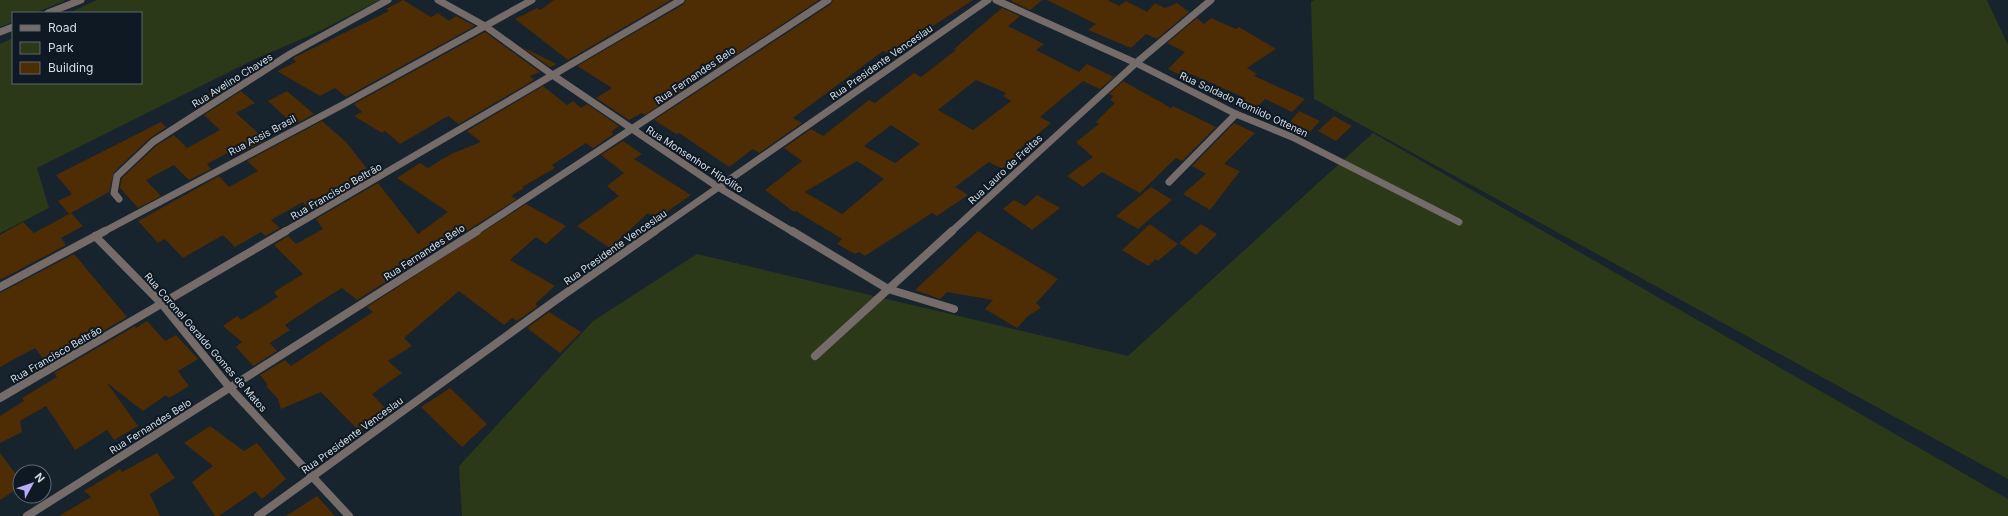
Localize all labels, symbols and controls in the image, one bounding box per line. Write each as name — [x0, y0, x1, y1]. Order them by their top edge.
legend — [12, 12, 142, 84]
text: Road — [48, 20, 77, 35]
street label: Rua Presidente Venceslau — [827, 22, 935, 102]
text: Park — [48, 40, 74, 55]
street label: Rua Fernandes Belo — [653, 44, 737, 106]
street label: Rua Avelino Chaves — [189, 50, 275, 110]
text: Building — [48, 60, 93, 75]
street label: Rua Soldado Romildo Ottenen — [1178, 69, 1310, 139]
street label: Rua Assis Brasil — [226, 112, 298, 158]
street label: Rua Monsenhor Hipólito — [644, 123, 746, 195]
street label: Rua Lauro de Freitas — [966, 132, 1044, 206]
street label: Rua Francisco Beltrão — [288, 160, 384, 222]
street label: Rua Presidente Venceslau — [561, 207, 669, 287]
street label: Rua Fernandes Belo — [381, 221, 467, 283]
street label: Rua Coronel Geraldo Gomes de Matos — [142, 270, 270, 414]
street label: Rua Francisco Beltrão — [8, 323, 104, 385]
street label: Rua Presidente Venceslau — [299, 394, 405, 476]
street label: Rua Fernandes Belo — [107, 396, 193, 456]
north arrow — [12, 464, 52, 504]
text: N — [32, 470, 48, 485]

